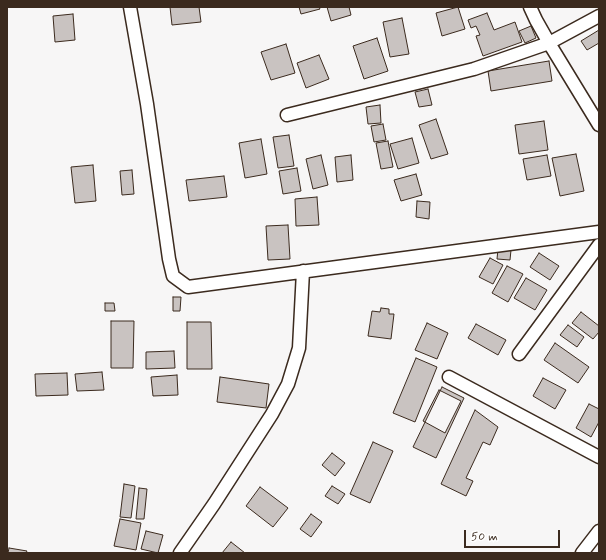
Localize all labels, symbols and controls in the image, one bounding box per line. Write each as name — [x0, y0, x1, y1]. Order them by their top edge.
scale bar — [466, 522, 562, 548]
text: 50 m — [471, 529, 498, 545]

